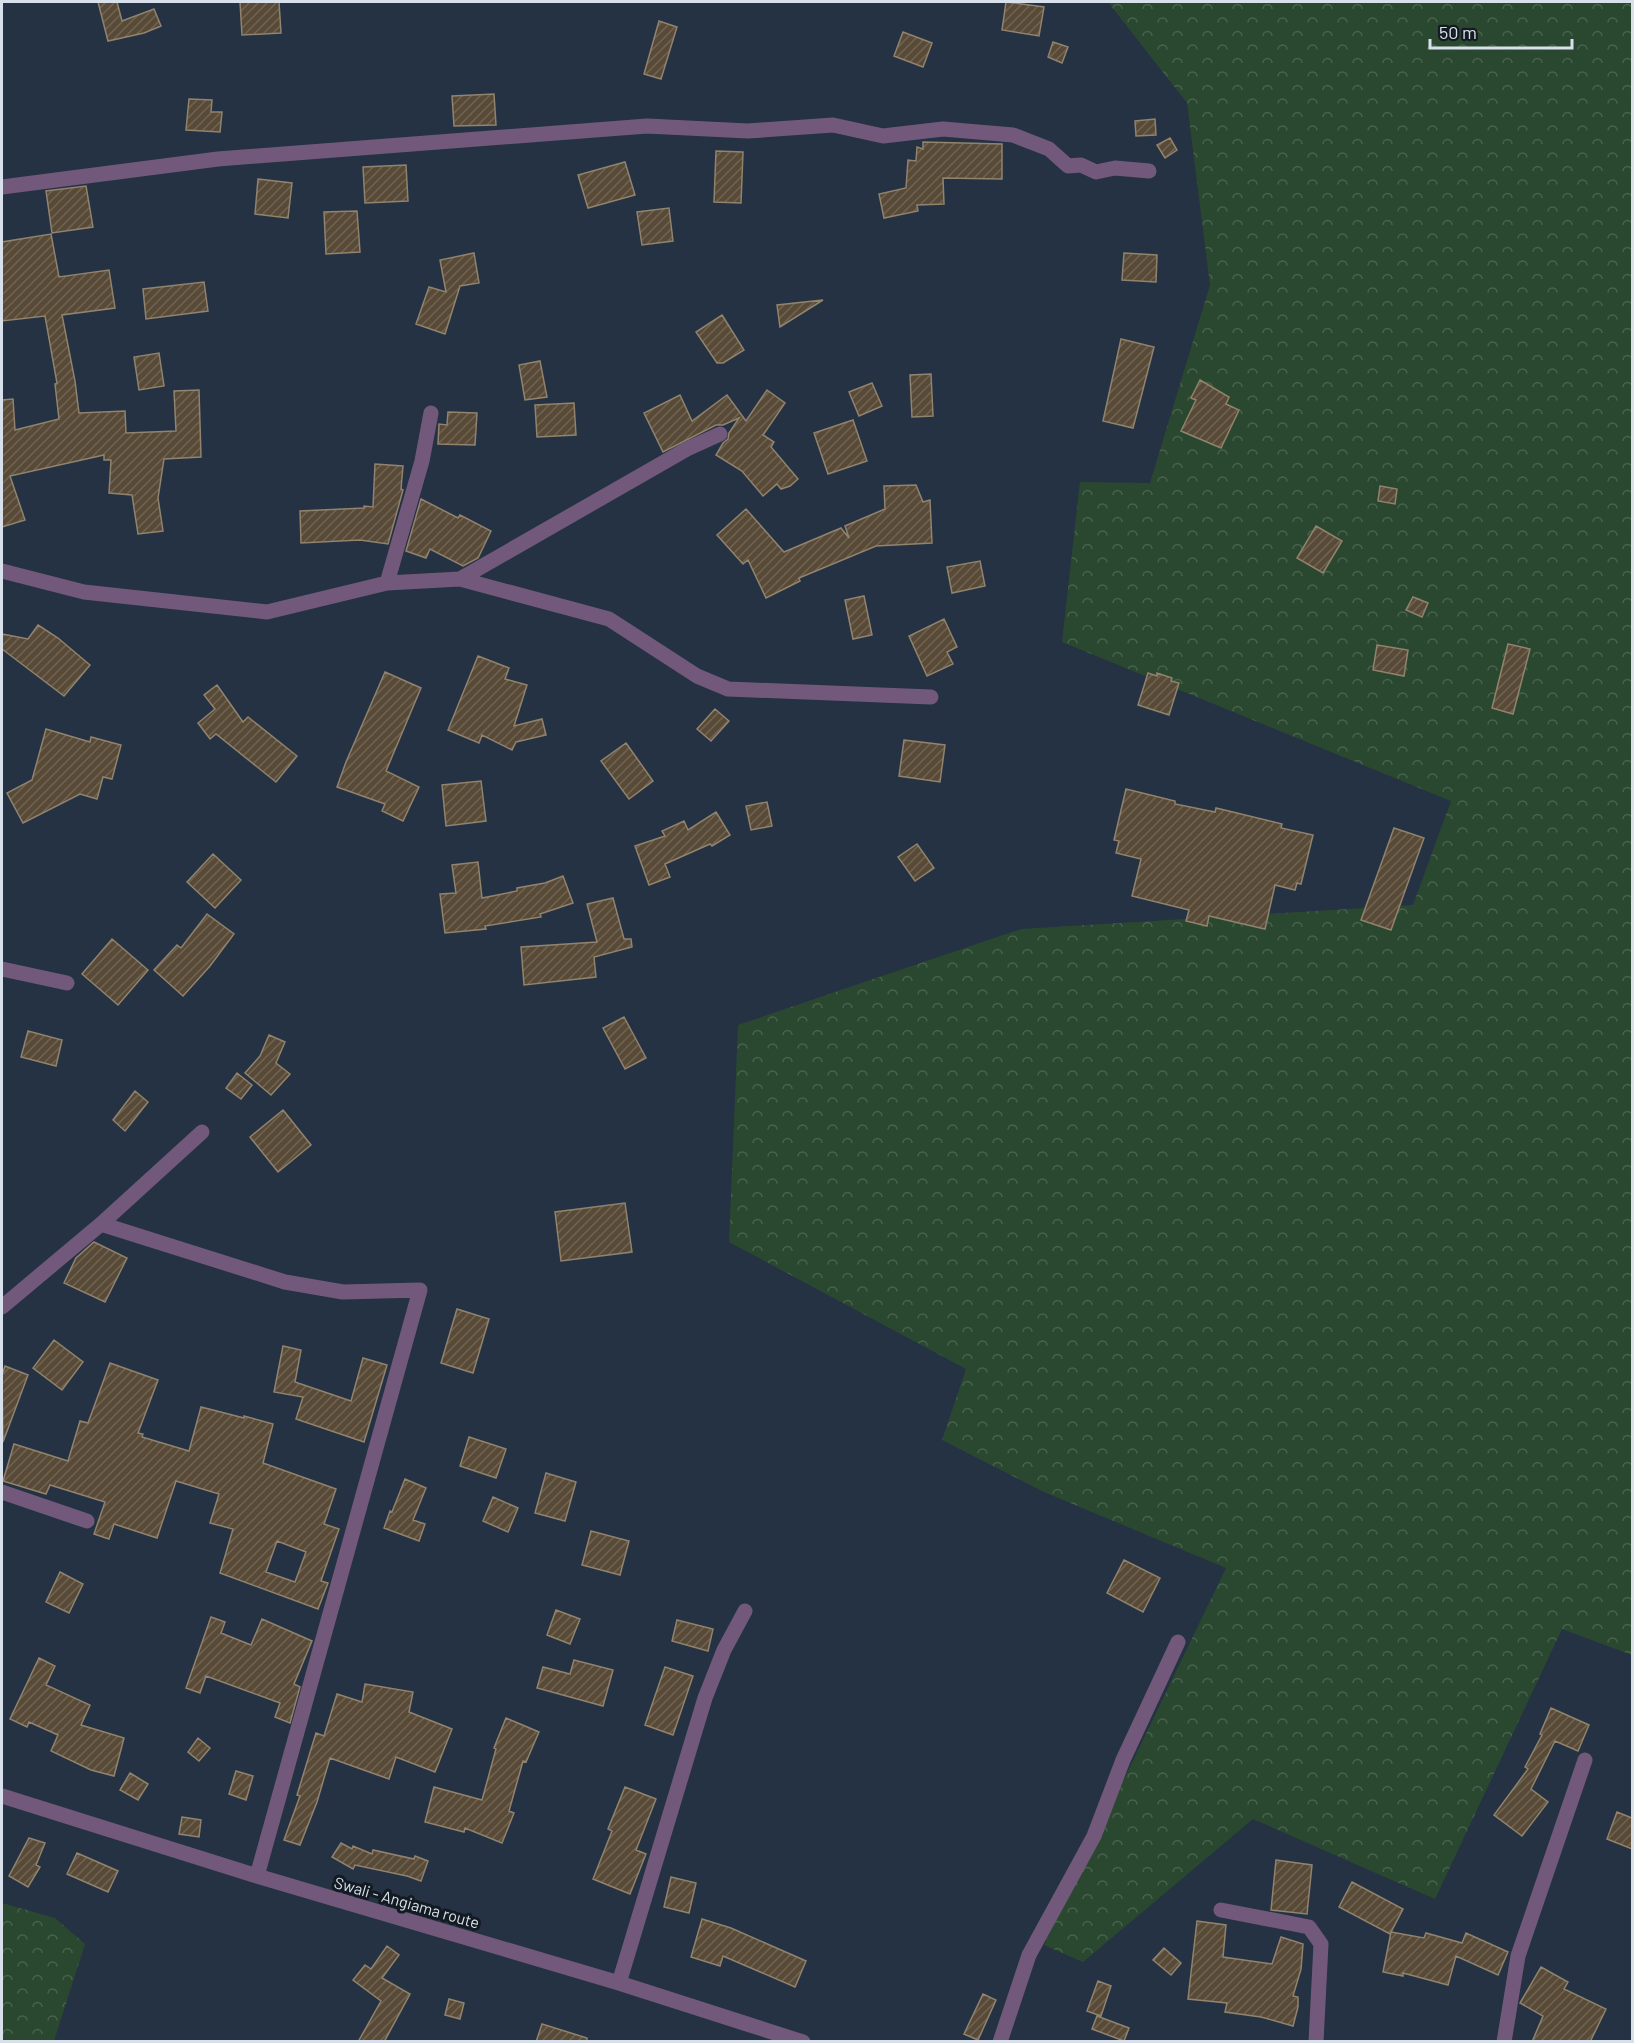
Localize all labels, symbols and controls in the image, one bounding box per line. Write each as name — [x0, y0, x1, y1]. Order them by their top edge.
scale bar — [1430, 12, 1572, 50]
text: 50 m — [1439, 21, 1477, 43]
street label: Swali - Angiama route — [332, 1872, 482, 1932]

